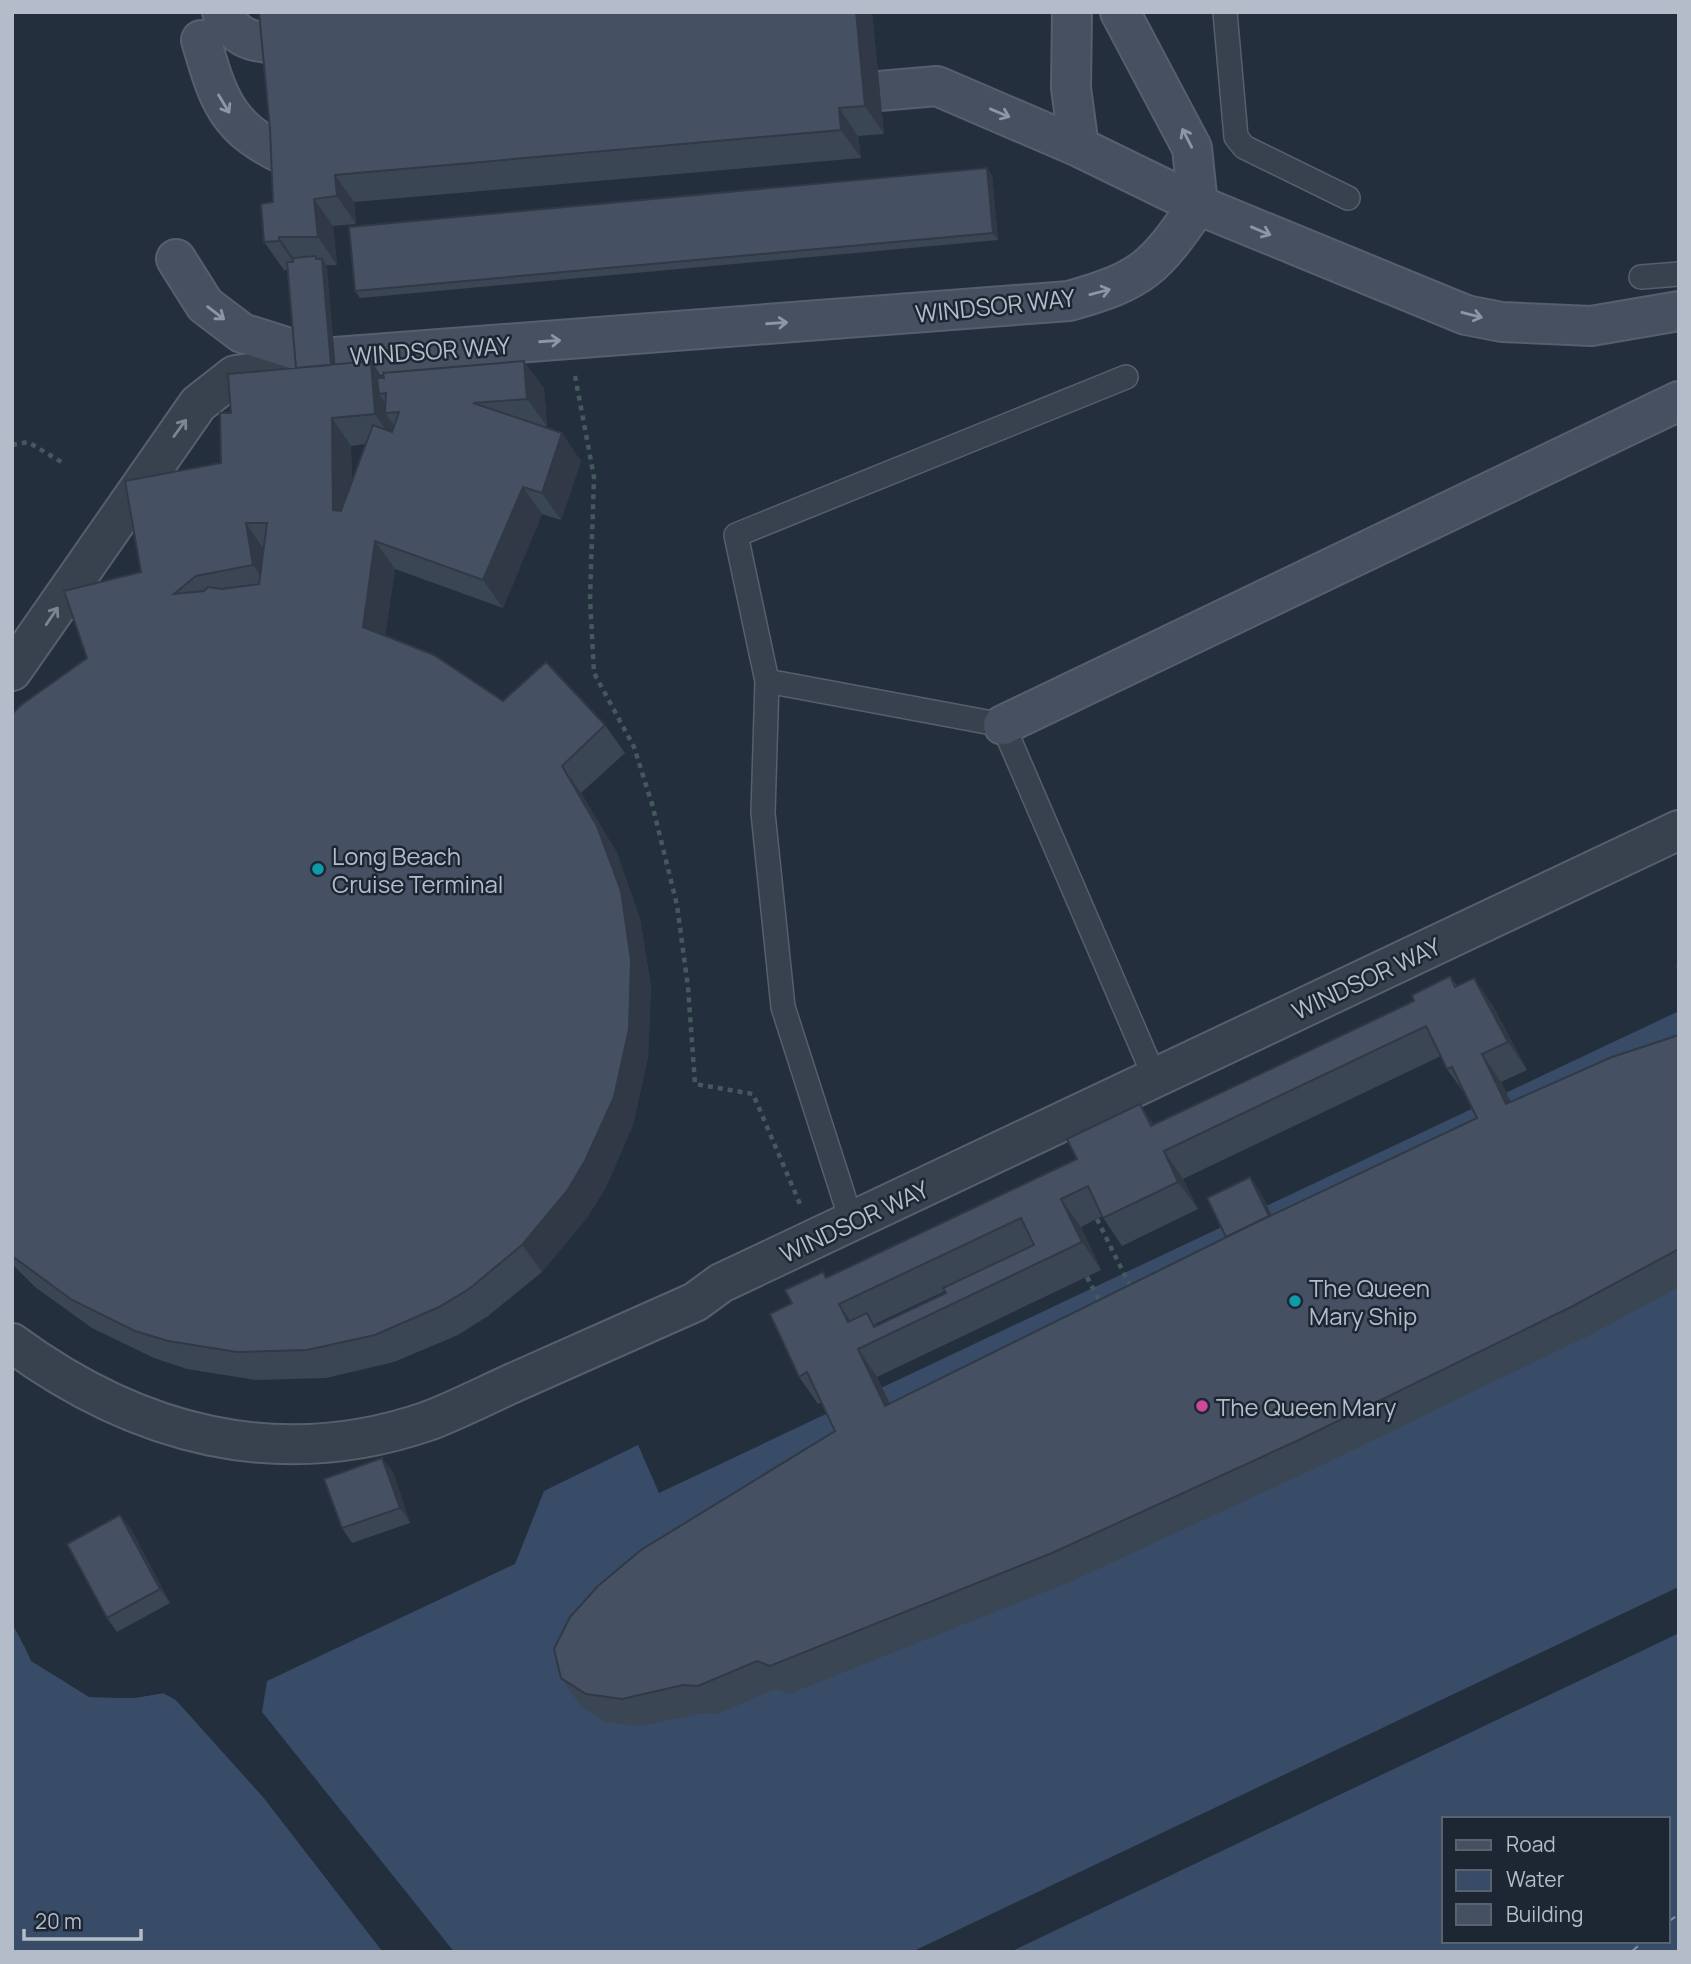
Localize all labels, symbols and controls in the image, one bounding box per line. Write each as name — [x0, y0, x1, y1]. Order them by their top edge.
one-way arrow — [217, 93, 231, 113]
one-way arrow — [988, 107, 1010, 120]
one-way arrow — [1179, 128, 1193, 149]
one-way arrow — [1249, 225, 1271, 238]
street label: WINDSOR WAY — [913, 280, 1077, 330]
one-way arrow — [1088, 285, 1111, 298]
one-way arrow — [206, 306, 225, 321]
one-way arrow — [1460, 309, 1482, 322]
one-way arrow — [765, 316, 787, 329]
street label: WINDSOR WAY — [349, 328, 512, 372]
one-way arrow — [538, 334, 561, 347]
one-way arrow — [173, 419, 188, 438]
one-way arrow — [45, 607, 59, 626]
place label: Long Beach Cruise Terminal — [332, 839, 503, 900]
marker: Long Beach Cruise Terminal — [310, 861, 326, 877]
street label: WINDSOR WAY — [1286, 929, 1446, 1027]
street label: WINDSOR WAY — [774, 1172, 934, 1270]
place label: The Queen Mary Ship — [1309, 1271, 1430, 1332]
marker: The Queen Mary Ship — [1287, 1293, 1303, 1309]
place label: The Queen Mary — [1216, 1390, 1397, 1423]
marker: The Queen Mary — [1194, 1398, 1210, 1414]
legend — [1442, 1817, 1670, 1943]
text: Road — [1506, 1830, 1556, 1858]
text: Water — [1506, 1865, 1565, 1893]
scale bar — [24, 1898, 142, 1942]
text: Building — [1506, 1900, 1583, 1928]
text: 20 m — [35, 1907, 82, 1935]

